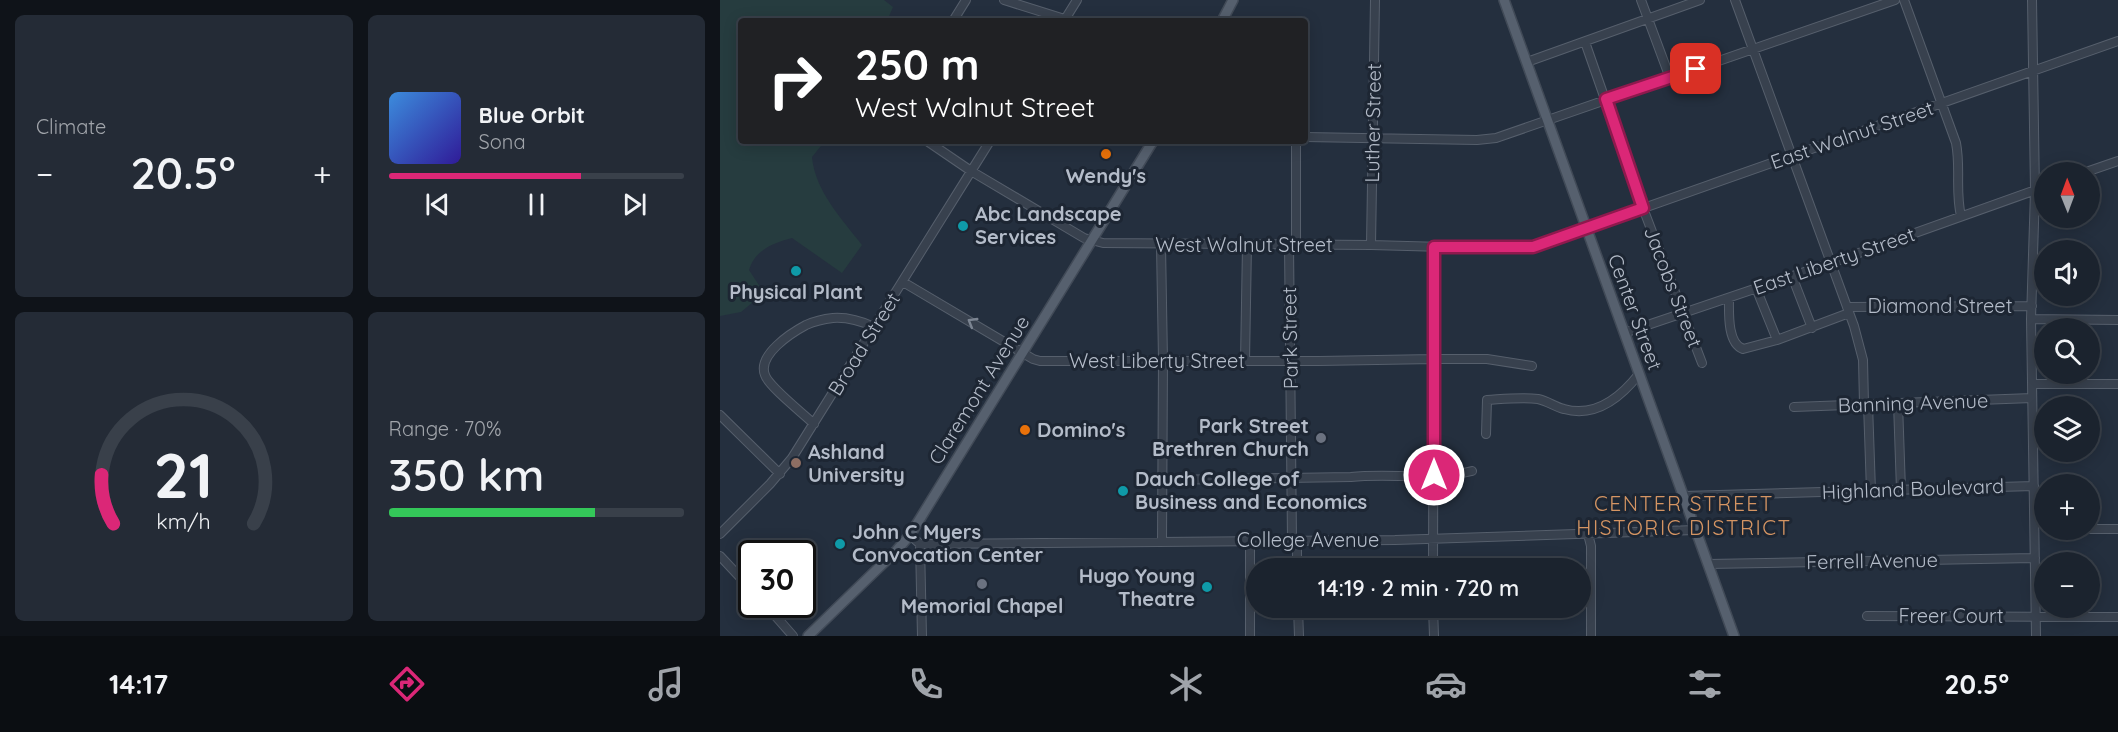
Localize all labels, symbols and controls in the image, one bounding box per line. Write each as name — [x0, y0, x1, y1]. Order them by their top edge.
text: 250 m — [855, 38, 979, 91]
icon: right — [756, 42, 834, 120]
pin — [1670, 43, 1721, 94]
icon: arrive — [1679, 52, 1712, 85]
street label: Luther Street — [1359, 63, 1386, 183]
text: West Walnut Street — [855, 90, 1095, 124]
street label: East Walnut Street — [1767, 95, 1937, 174]
text: Blue Orbit — [479, 101, 585, 129]
text: Climate — [36, 114, 106, 139]
text: Sona — [479, 129, 526, 154]
text: 20.5° — [130, 144, 236, 200]
marker: Wendy's — [1099, 147, 1113, 161]
text: − — [36, 153, 53, 194]
text: + — [313, 153, 331, 194]
north arrow — [2034, 162, 2100, 228]
map controls — [2034, 162, 2100, 618]
place label: Wendy's — [1066, 163, 1146, 188]
icon: previous — [421, 188, 454, 221]
icon: pause — [520, 188, 553, 221]
icon: next — [618, 188, 651, 221]
place label: Abc Landscape Services — [975, 201, 1122, 249]
marker: Abc Landscape Services — [956, 219, 970, 233]
street label: East Liberty Street — [1750, 221, 1918, 300]
street label: Jacobs Street — [1639, 223, 1708, 351]
street label: West Walnut Street — [1155, 232, 1333, 257]
button: sound — [2034, 240, 2100, 306]
street label: Center Street — [1603, 250, 1668, 373]
marker: Physical Plant — [789, 264, 803, 278]
place label: Physical Plant — [729, 279, 863, 304]
street label: Park Street — [1276, 286, 1303, 389]
street label: Broad Street — [822, 287, 905, 400]
street label: Diamond Street — [1868, 293, 2013, 318]
street label: Claremont Avenue — [923, 311, 1034, 469]
one-way arrow — [968, 318, 978, 330]
button: search — [2034, 318, 2100, 384]
street label: West Liberty Street — [1069, 348, 1245, 373]
street label: Banning Avenue — [1837, 387, 1989, 418]
button: layers — [2034, 396, 2100, 462]
place label: Park Street Brethren Church — [1152, 413, 1309, 461]
text: Range · 70% — [389, 416, 502, 441]
place label: Domino's — [1037, 417, 1125, 442]
marker: Domino's — [1018, 423, 1032, 437]
marker: Park Street Brethren Church — [1314, 431, 1328, 445]
text: 21 — [154, 436, 214, 514]
place label: Ashland University — [808, 439, 905, 487]
position arrow — [1402, 443, 1466, 507]
text: 350 km — [389, 446, 544, 502]
marker: Ashland University — [789, 456, 803, 470]
place label: Dauch College of Business and Economics — [1135, 466, 1367, 514]
street label: Highland Boulevard — [1821, 473, 2005, 504]
button: + — [2034, 474, 2100, 540]
marker: Dauch College of Business and Economics — [1116, 484, 1130, 498]
district label: CENTER STREET HISTORIC DISTRICT — [1576, 490, 1792, 540]
text: km/h — [157, 508, 211, 534]
place label: John C Myers Convocation Center — [852, 519, 1043, 567]
street label: College Avenue — [1237, 527, 1379, 552]
marker: John C Myers Convocation Center — [833, 537, 847, 551]
speed limit sign: 30 — [738, 540, 816, 618]
street label: Ferrell Avenue — [1806, 547, 1938, 574]
button: − — [2034, 552, 2100, 618]
place label: Hugo Young Theatre — [1079, 563, 1195, 611]
text: 14:19 · 2 min · 720 m — [1318, 574, 1519, 602]
marker: Memorial Chapel — [975, 577, 989, 591]
marker: Hugo Young Theatre — [1200, 580, 1214, 594]
place label: Memorial Chapel — [901, 593, 1063, 618]
street label: Freer Court — [1898, 603, 2004, 628]
icon: directions — [386, 663, 428, 705]
icon: music — [645, 663, 687, 705]
icon: phone — [905, 663, 947, 705]
icon: climate — [1165, 663, 1207, 705]
icon: car — [1425, 663, 1467, 705]
icon: filters — [1684, 663, 1726, 705]
text: 14:17 — [109, 667, 168, 701]
text: 20.5° — [1944, 667, 2009, 701]

